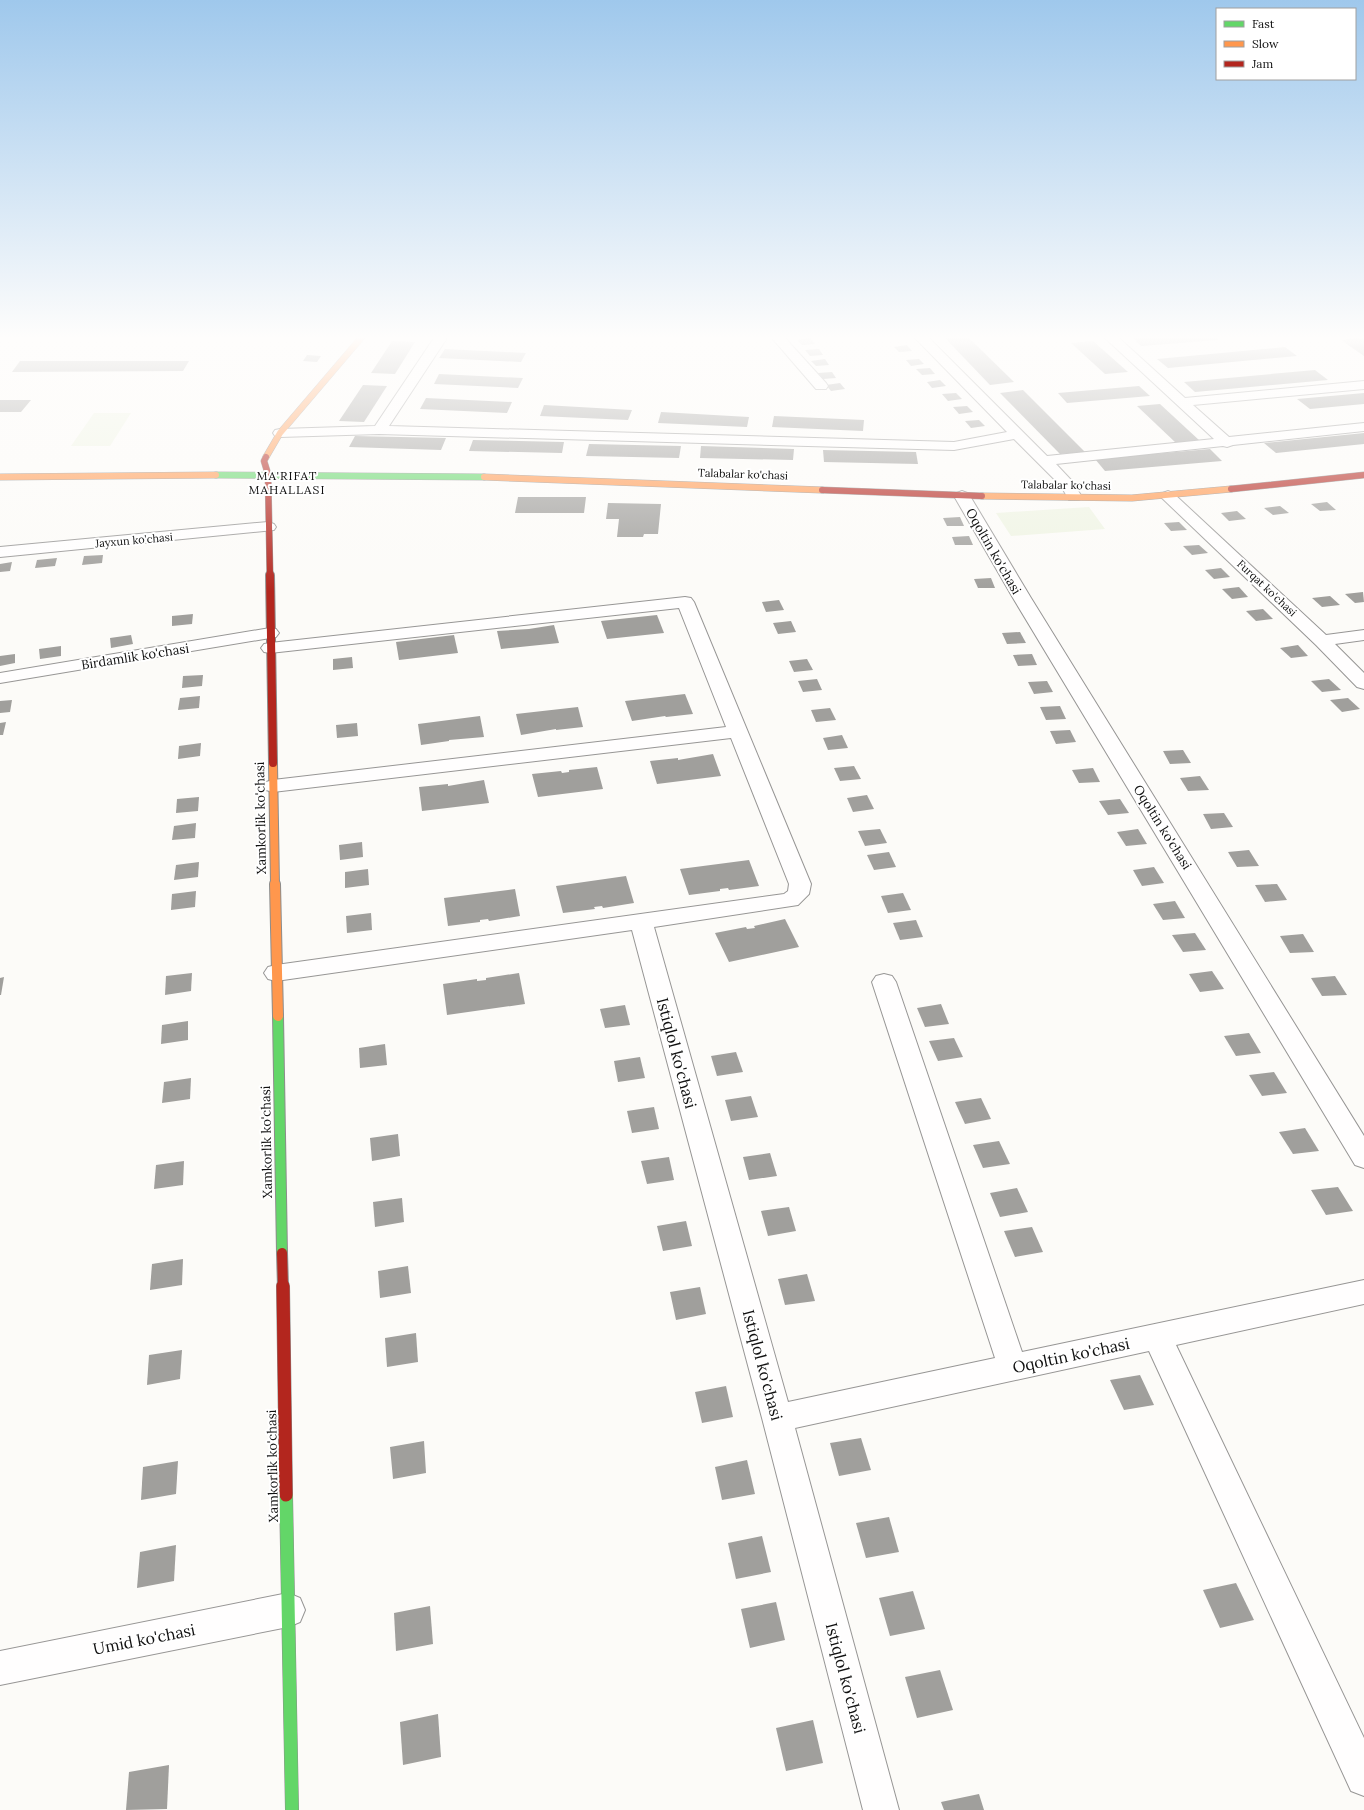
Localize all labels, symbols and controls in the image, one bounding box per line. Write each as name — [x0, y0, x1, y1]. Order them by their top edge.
legend — [1216, 8, 1356, 80]
text: Fast — [1252, 16, 1275, 31]
text: Slow — [1252, 36, 1279, 51]
text: Jam — [1251, 56, 1273, 71]
street label: Talabalar ko'chasi — [698, 465, 788, 483]
district label: MA'RIFAT MAHALLASI — [249, 468, 325, 497]
street label: Talabalar ko'chasi — [1021, 477, 1111, 493]
street label: Oqoltin ko'chasi — [962, 505, 1025, 598]
street label: Jayxun ko'chasi — [94, 530, 173, 550]
street label: Furqat ko'chasi — [1234, 557, 1300, 619]
street label: Birdamlik ko'chasi — [80, 640, 190, 673]
street label: Xamkorlik ko'chasi — [251, 761, 270, 874]
street label: Oqoltin ko'chasi — [1130, 782, 1196, 873]
street label: Istiqlol ko'chasi — [653, 995, 701, 1111]
street label: Xamkorlik ko'chasi — [257, 1085, 276, 1198]
street label: Istiqlol ko'chasi — [739, 1307, 787, 1423]
street label: Oqoltin ko'chasi — [1011, 1333, 1131, 1377]
street label: Xamkorlik ko'chasi — [263, 1409, 282, 1522]
street label: Umid ko'chasi — [91, 1619, 197, 1659]
street label: Istiqlol ko'chasi — [822, 1620, 870, 1736]

